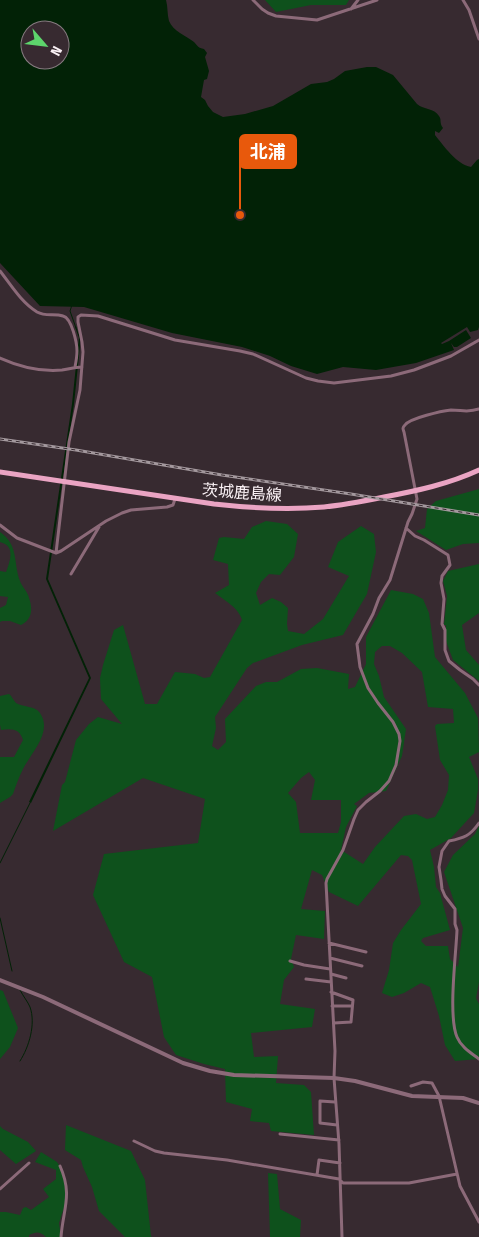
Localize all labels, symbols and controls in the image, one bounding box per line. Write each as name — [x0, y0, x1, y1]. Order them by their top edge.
north arrow — [20, 20, 70, 70]
text: N — [47, 43, 66, 59]
callout: 北浦 — [240, 135, 296, 168]
text: 北浦 — [250, 141, 286, 163]
street label: 茨城鹿島線 — [201, 480, 283, 505]

